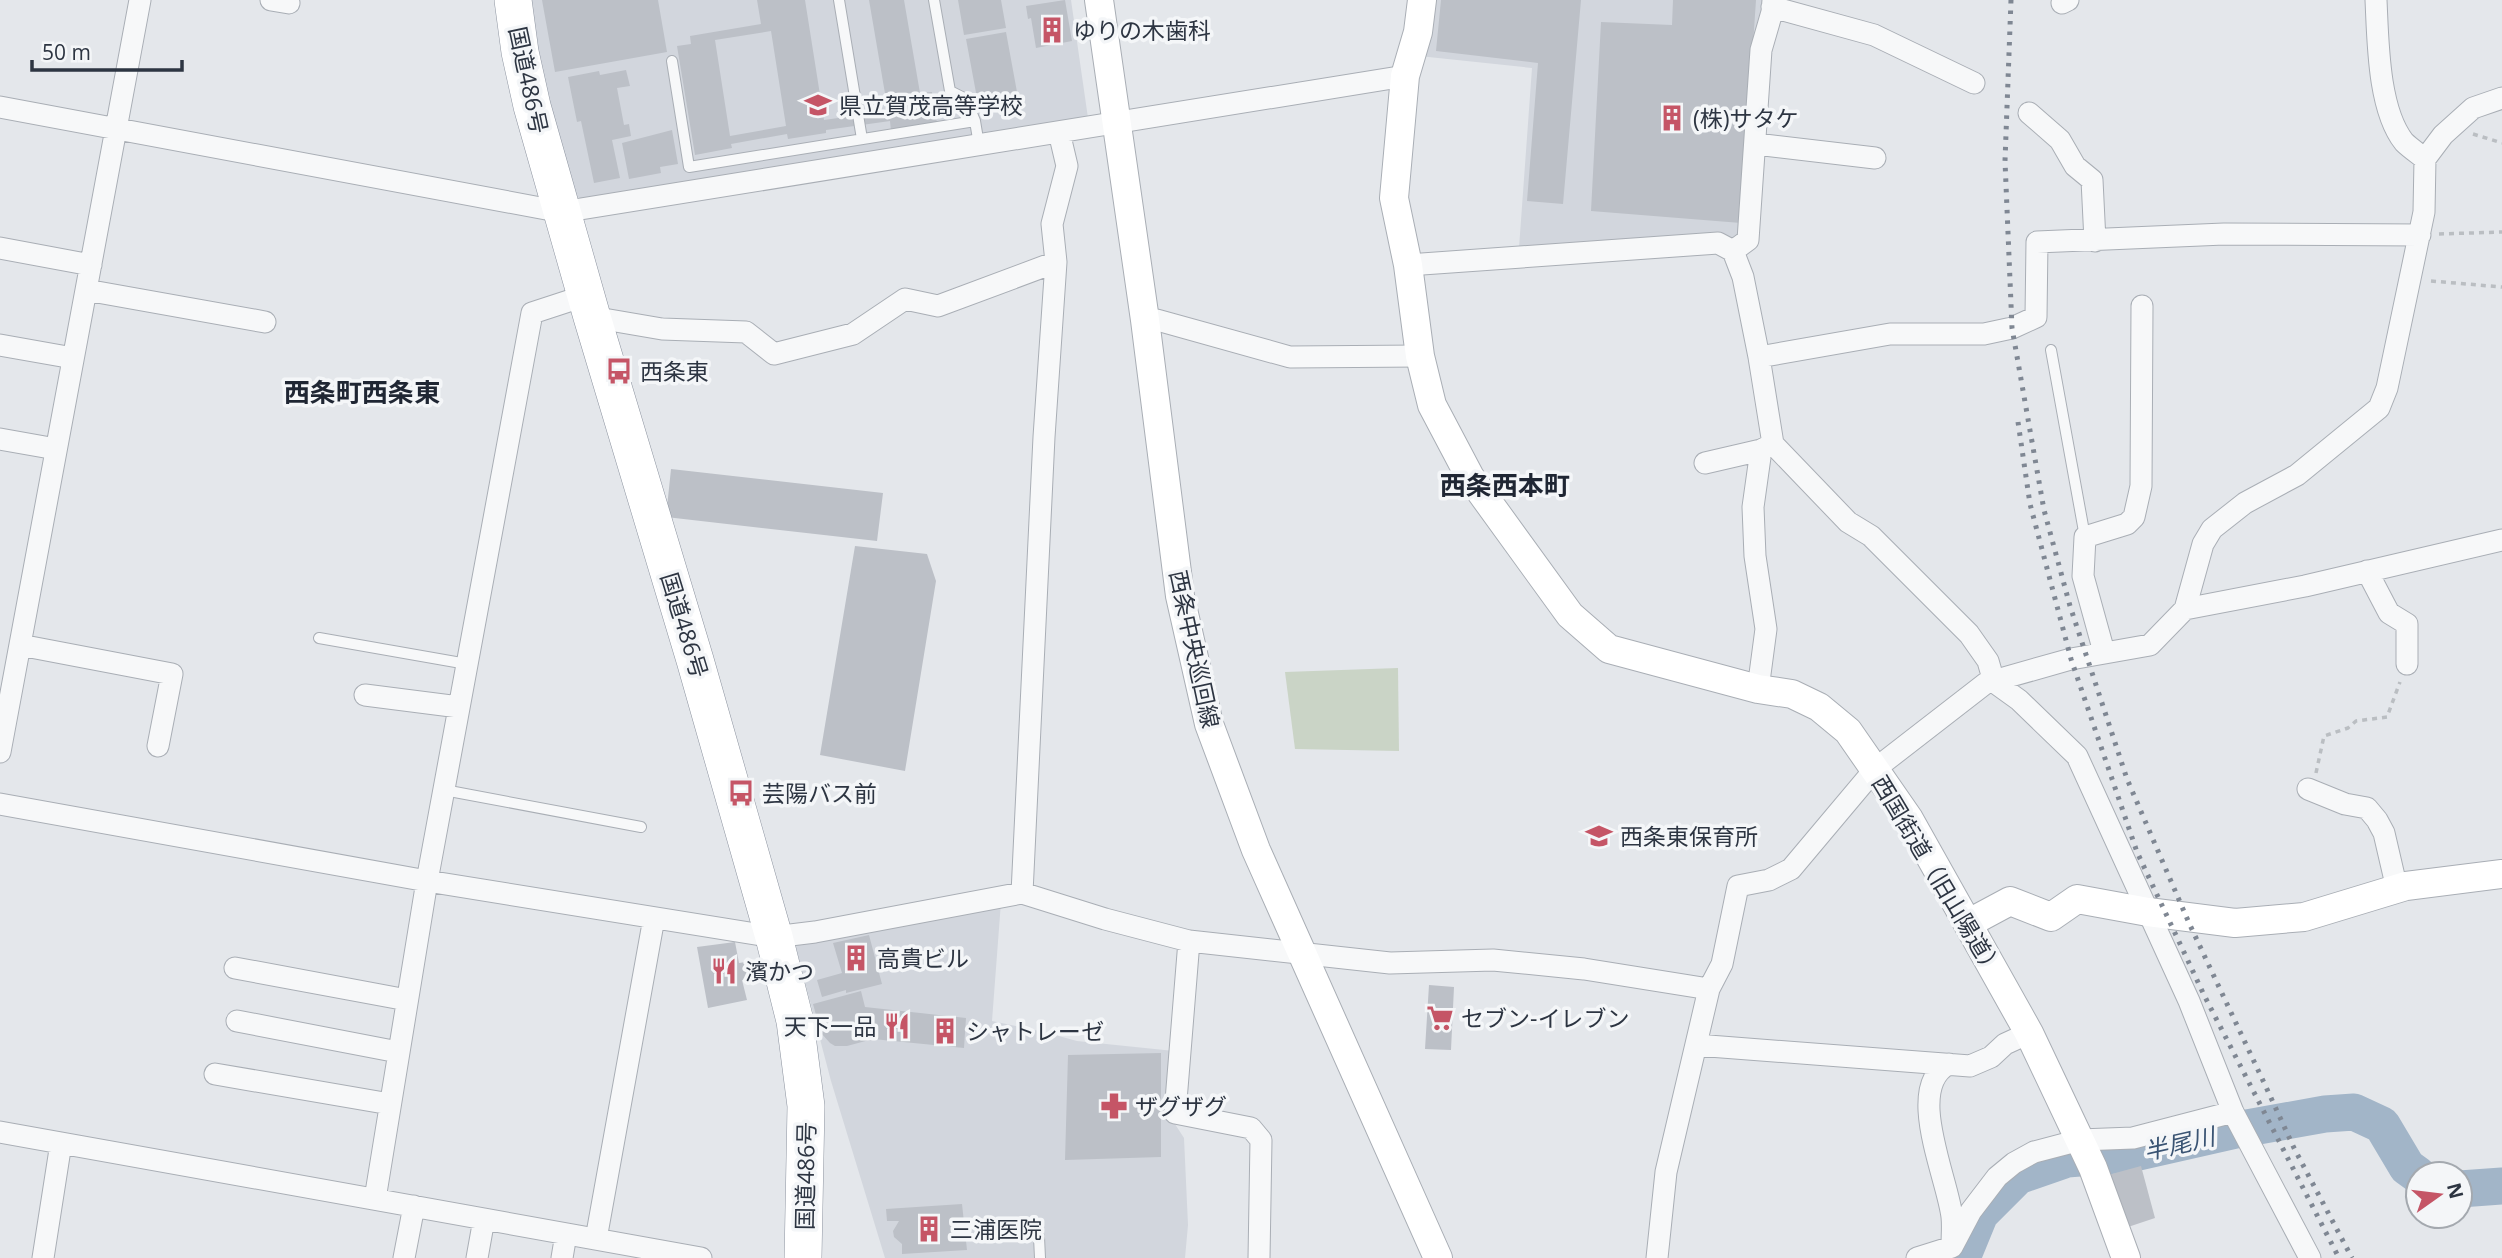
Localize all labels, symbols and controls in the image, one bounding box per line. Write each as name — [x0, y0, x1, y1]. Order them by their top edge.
place label: ゆりの木歯科 — [1073, 14, 1211, 46]
building icon: ゆりの木歯科 — [1037, 15, 1067, 45]
street label: 国道486号 — [502, 24, 556, 136]
scale bar — [32, 28, 182, 72]
text: 50 m — [42, 38, 91, 66]
place label: 県立賀茂高等学校 — [839, 89, 1023, 121]
school or university icon: 県立賀茂高等学校 — [803, 90, 833, 120]
place label: (株)サタケ — [1693, 102, 1799, 134]
building icon: (株)サタケ — [1657, 103, 1687, 133]
place label: 西条東 — [640, 355, 709, 387]
bus stop icon: 西条東 — [604, 356, 634, 386]
district label: 西条町西条東 — [284, 374, 440, 410]
district label: 西条西本町 — [1440, 467, 1570, 503]
street label: 西条中央巡回線 — [1163, 567, 1227, 731]
street label: 国道486号 — [654, 568, 716, 682]
street label: 西国街道（旧山陽道） — [1865, 769, 2011, 983]
place label: 芸陽バス前 — [762, 777, 877, 809]
bus stop icon: 芸陽バス前 — [726, 778, 756, 808]
place label: 西条東保育所 — [1620, 820, 1758, 852]
school or university icon: 西条東保育所 — [1584, 821, 1614, 851]
place label: 高貴ビル — [877, 942, 969, 974]
building icon: 高貴ビル — [841, 943, 871, 973]
place label: 濱かつ — [745, 955, 814, 987]
restaurant icon: 濱かつ — [709, 956, 739, 986]
place label: セブン-イレブン — [1461, 1002, 1629, 1034]
supermarket icon: セブン-イレブン — [1425, 1003, 1455, 1033]
place label: 天下一品 — [784, 1010, 876, 1042]
restaurant icon: 天下一品 — [882, 1011, 912, 1041]
place label: シャトレーゼ — [966, 1015, 1104, 1047]
building icon: シャトレーゼ — [930, 1016, 960, 1046]
place label: ザグザグ — [1135, 1090, 1227, 1122]
pharmacy icon: ザグザグ — [1099, 1091, 1129, 1121]
water label: 半尾川 — [2140, 1118, 2221, 1167]
street label: 国道486号 — [788, 1122, 822, 1230]
north arrow — [2404, 1160, 2474, 1230]
text: N — [2441, 1180, 2470, 1202]
place label: 三浦医院 — [950, 1213, 1042, 1245]
building icon: 三浦医院 — [914, 1214, 944, 1244]

